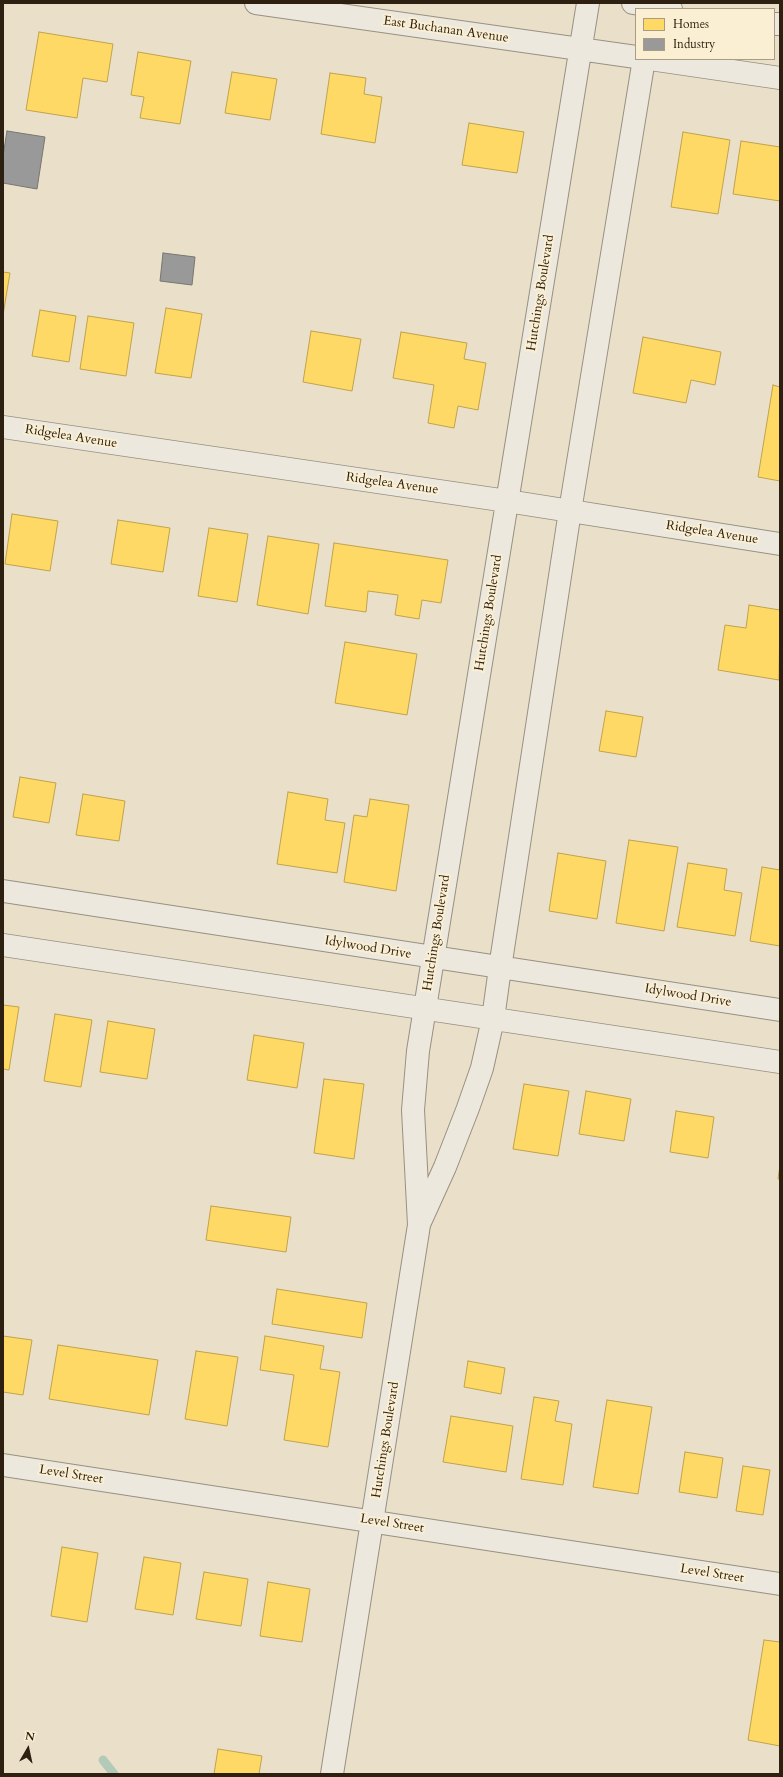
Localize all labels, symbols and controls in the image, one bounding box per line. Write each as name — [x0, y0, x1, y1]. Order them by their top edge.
legend — [635, 8, 775, 60]
street label: East Buchanan Avenue — [382, 13, 510, 47]
text: Homes — [673, 16, 709, 32]
text: Industry — [673, 36, 715, 52]
street label: Hutchings Boulevard — [524, 234, 558, 352]
street label: Ridgelea Avenue — [24, 422, 118, 452]
street label: Ridgelea Avenue — [345, 470, 439, 498]
street label: Ridgelea Avenue — [665, 518, 759, 548]
street label: Hutchings Boulevard — [472, 554, 506, 672]
street label: Hutchings Boulevard — [420, 874, 454, 992]
street label: Idylwood Drive — [323, 933, 413, 963]
street label: Idylwood Drive — [643, 981, 733, 1011]
street label: Hutchings Boulevard — [369, 1381, 403, 1499]
street label: Level Street — [38, 1462, 104, 1488]
street label: Level Street — [359, 1511, 425, 1537]
street label: Level Street — [679, 1561, 745, 1587]
text: N — [24, 1728, 36, 1745]
north arrow — [8, 1729, 48, 1769]

